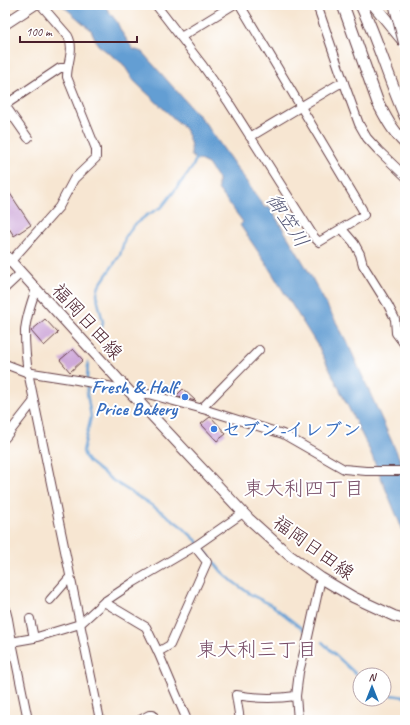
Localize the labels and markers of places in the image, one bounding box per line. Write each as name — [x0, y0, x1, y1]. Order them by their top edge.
place label: Fresh & Half Price Bakery — [91, 375, 181, 421]
marker: Fresh & Half Price Bakery — [180, 392, 190, 402]
place label: セブン-イレブン — [222, 418, 361, 442]
marker: セブン-イレブン — [209, 424, 219, 434]

